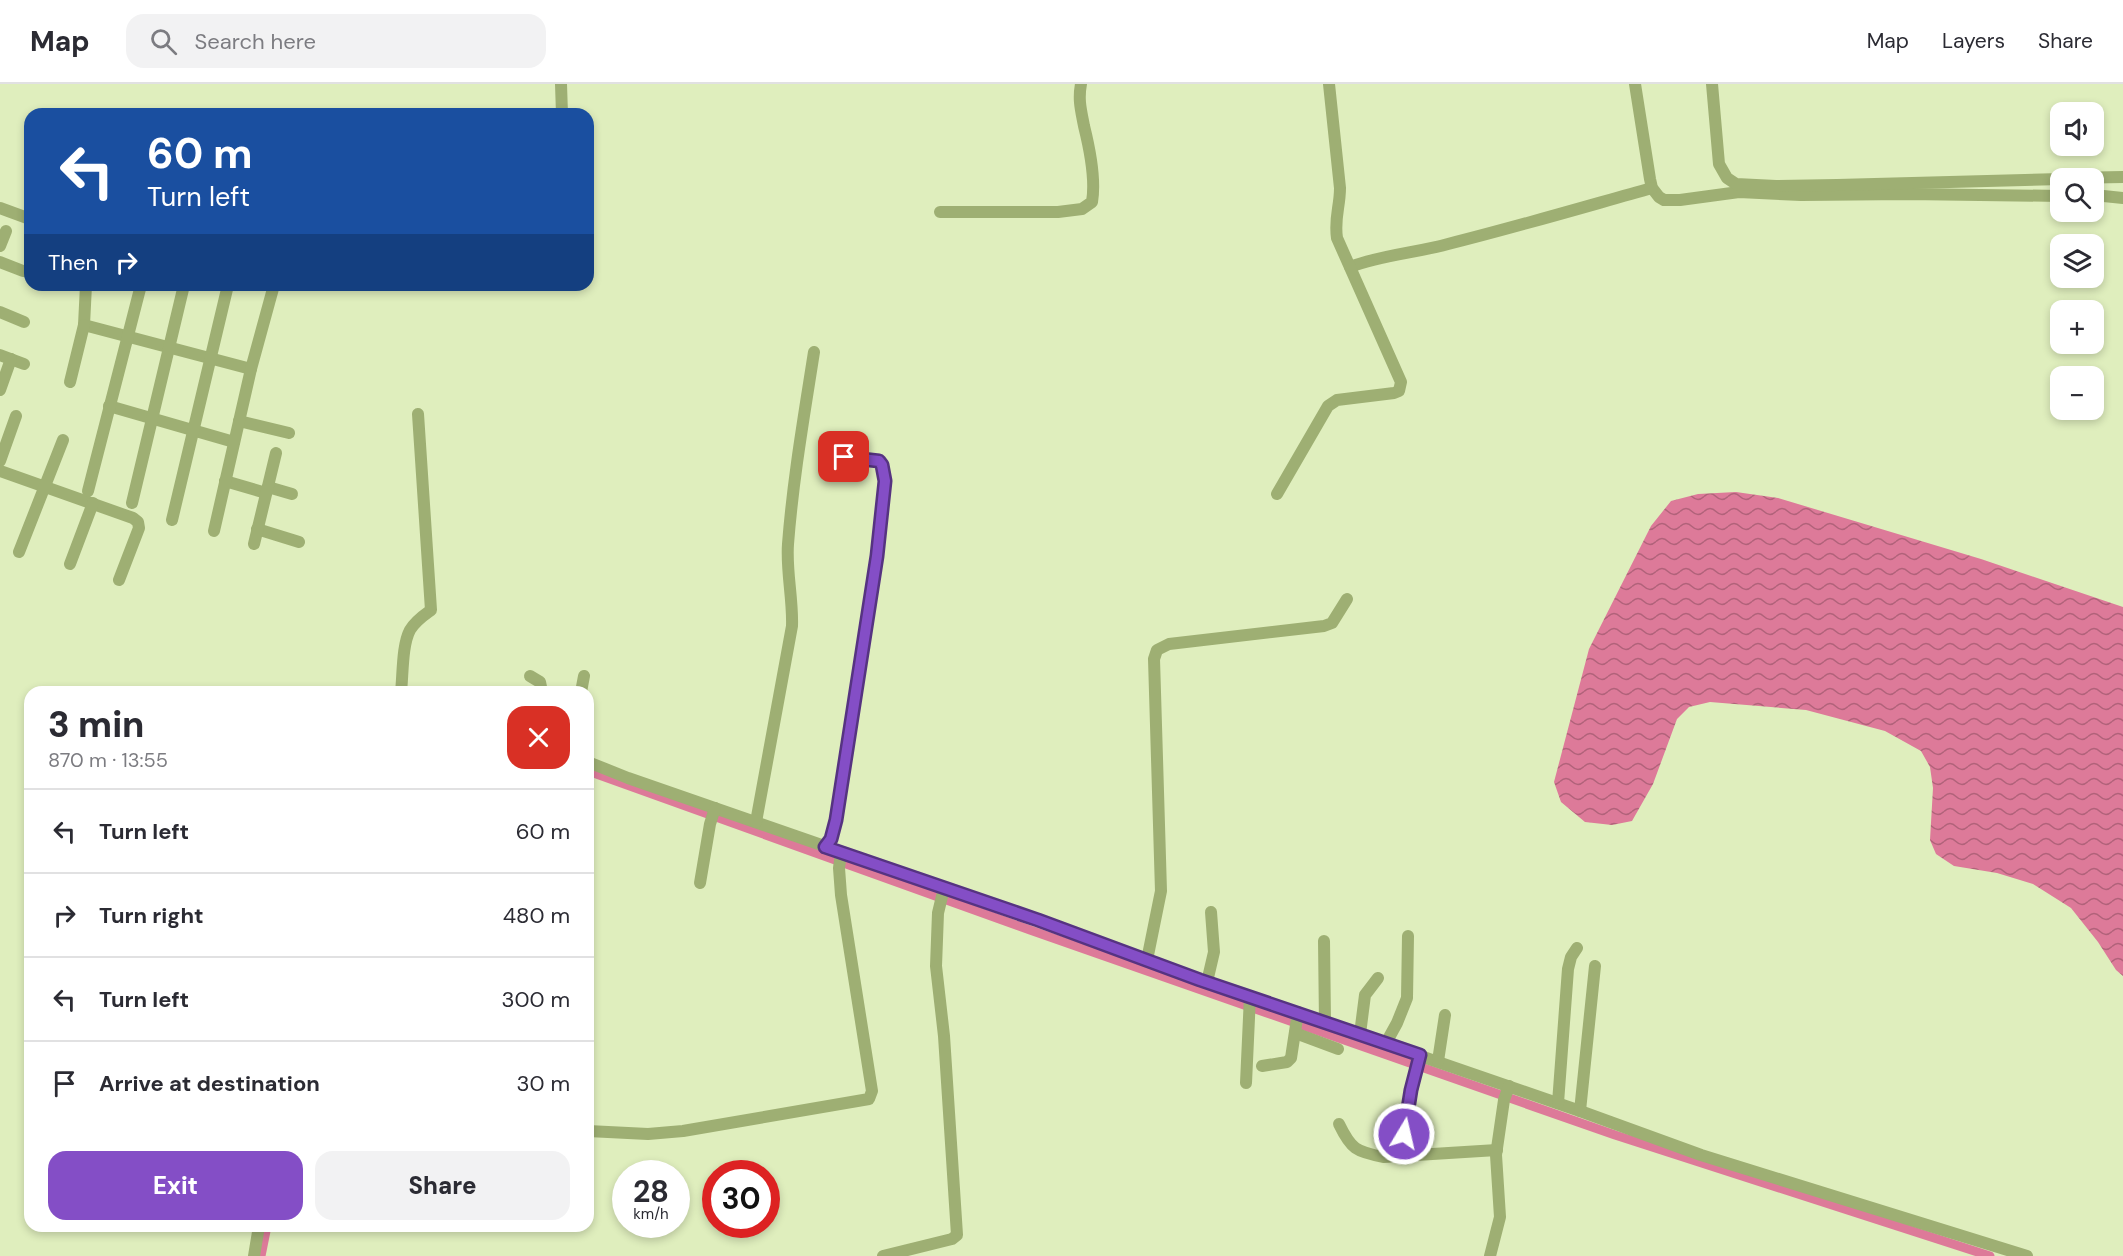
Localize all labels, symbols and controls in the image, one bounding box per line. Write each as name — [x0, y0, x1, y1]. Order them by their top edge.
search box — [126, 14, 546, 68]
text: Map — [30, 23, 90, 60]
icon: search — [147, 25, 180, 58]
text: Search here — [195, 27, 316, 56]
text: Map — [1867, 27, 1909, 55]
text: Layers — [1942, 27, 2005, 55]
text: Share — [2038, 27, 2093, 55]
map controls — [2050, 102, 2104, 420]
button: sound — [2050, 102, 2104, 156]
text: 60 m — [147, 126, 253, 181]
icon: left — [48, 132, 126, 210]
button: search — [2050, 168, 2104, 222]
text: Turn left — [147, 179, 250, 214]
button: layers — [2050, 234, 2104, 288]
icon: right — [110, 246, 143, 279]
text: Then — [48, 248, 98, 277]
button: + — [2050, 300, 2104, 354]
button: − — [2050, 366, 2104, 420]
pin — [818, 431, 869, 482]
icon: arrive — [827, 440, 860, 473]
text: 3 min — [48, 701, 144, 748]
button: close — [507, 706, 570, 769]
text: 870 m · 13:55 — [48, 747, 168, 773]
icon: left — [48, 815, 81, 848]
text: Turn left — [99, 817, 189, 846]
text: 60 m — [516, 817, 570, 846]
icon: right — [48, 899, 81, 932]
text: Turn right — [99, 901, 204, 930]
text: 480 m — [503, 901, 570, 930]
icon: left — [48, 983, 81, 1016]
text: Turn left — [99, 985, 189, 1014]
text: 300 m — [501, 985, 570, 1014]
icon: arrive — [48, 1067, 81, 1100]
text: Arrive at destination — [99, 1069, 320, 1098]
text: 30 m — [516, 1069, 570, 1098]
position arrow — [1372, 1102, 1436, 1166]
button: Exit — [48, 1151, 303, 1220]
button: Share — [315, 1151, 570, 1220]
speed limit sign: 30 — [702, 1160, 780, 1238]
text: 28 — [633, 1172, 669, 1211]
text: km/h — [633, 1204, 669, 1224]

